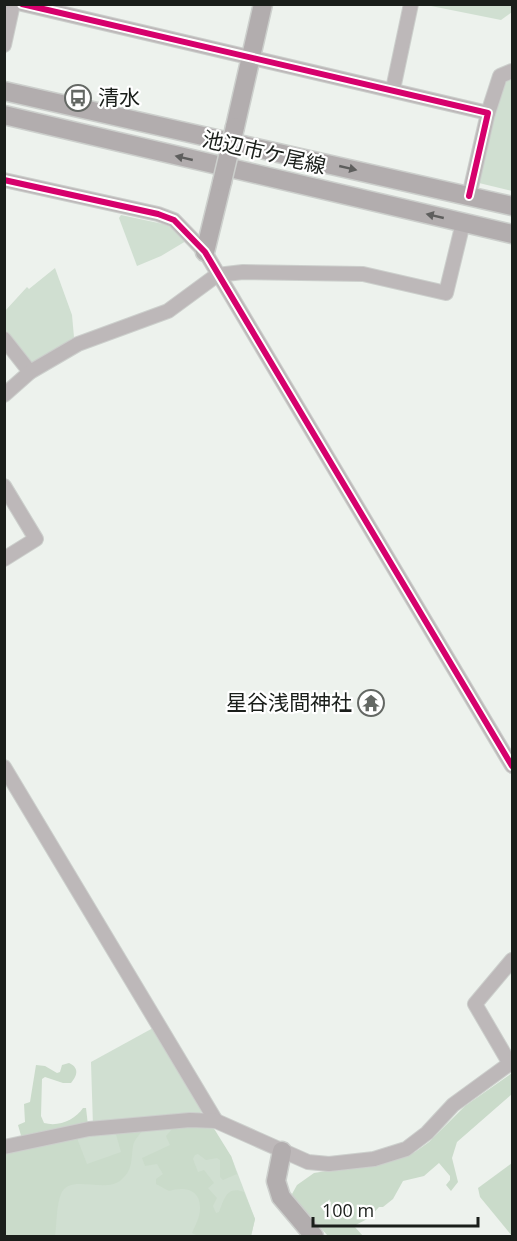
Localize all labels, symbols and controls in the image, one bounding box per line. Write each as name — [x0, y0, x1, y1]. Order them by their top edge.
bus stop icon: 清水 — [63, 83, 93, 113]
place label: 清水 — [98, 83, 140, 111]
street label: 池辺市ケ尾線 — [200, 124, 329, 180]
one-way arrow — [175, 152, 193, 162]
one-way arrow — [339, 164, 358, 174]
one-way arrow — [426, 211, 444, 221]
place label: 星谷浅間神社 — [226, 688, 352, 716]
temple icon: 星谷浅間神社 — [356, 688, 386, 718]
scale bar — [313, 1190, 478, 1228]
text: 100 m — [322, 1198, 374, 1222]

